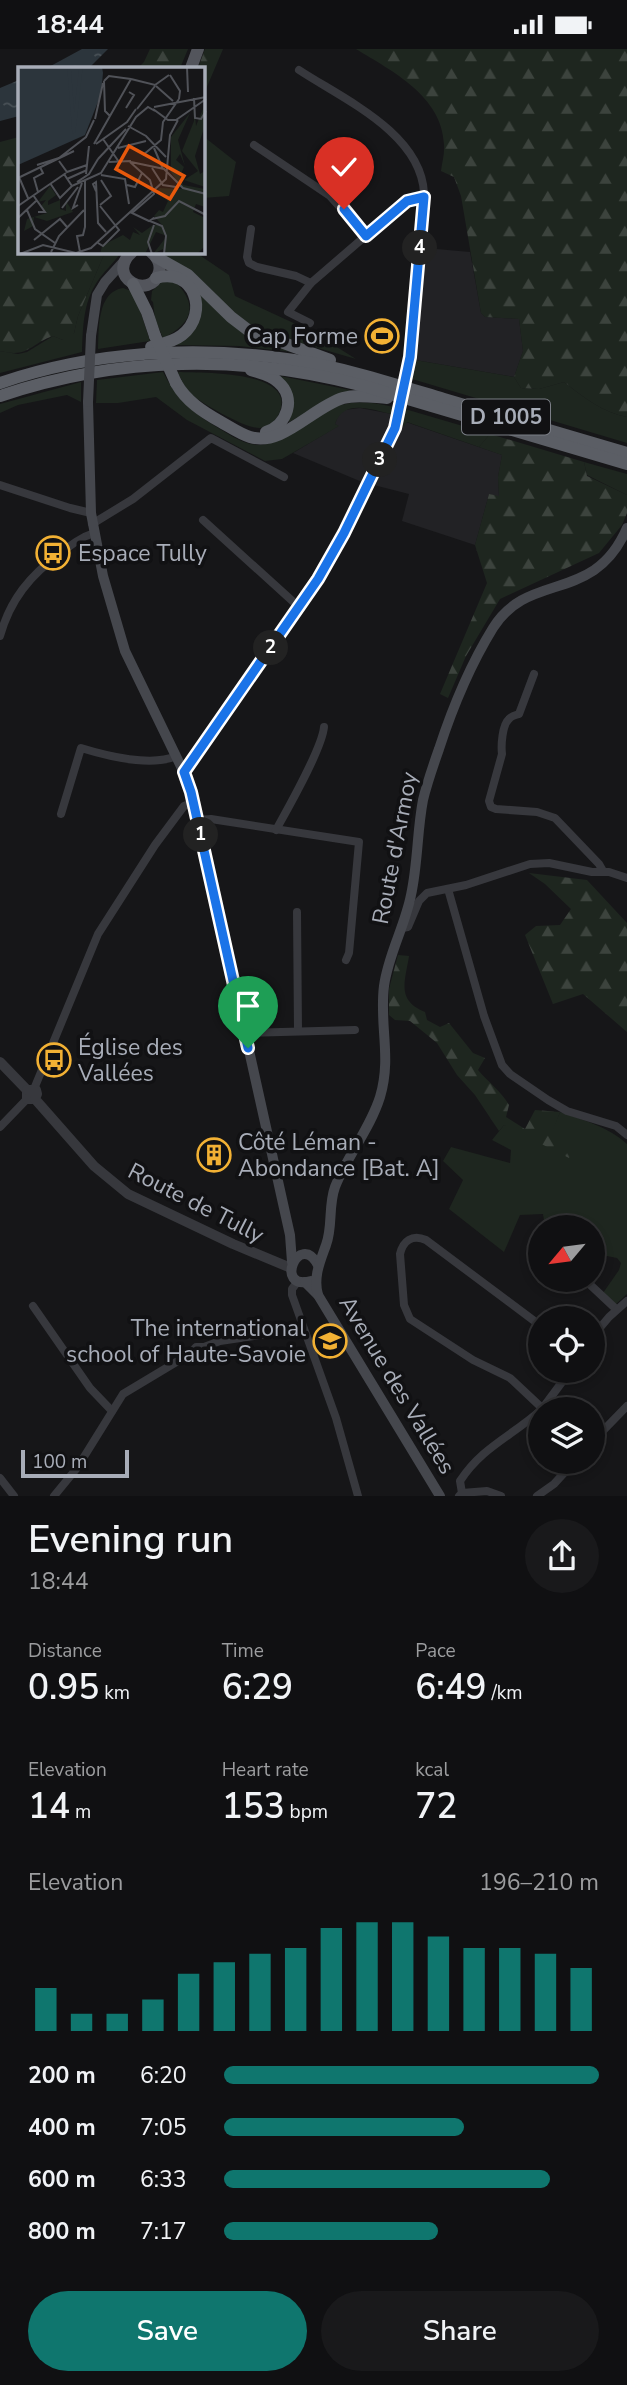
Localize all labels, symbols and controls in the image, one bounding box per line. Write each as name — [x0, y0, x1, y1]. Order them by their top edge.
text: 18:44 — [35, 7, 104, 42]
inset map — [18, 67, 205, 254]
pin — [314, 137, 374, 209]
icon: check — [325, 148, 363, 186]
pin: 4 — [402, 231, 438, 265]
text: 4 — [414, 234, 425, 260]
sports icon: Cap Forme — [363, 317, 401, 355]
place label: Cap Forme — [246, 321, 358, 352]
road number: D 1005 — [462, 399, 550, 435]
pin: 3 — [362, 443, 398, 477]
text: 3 — [374, 446, 385, 472]
bus stop icon: Espace Tully — [34, 534, 72, 572]
place label: Espace Tully — [78, 538, 207, 569]
pin: 2 — [254, 631, 288, 665]
text: 2 — [265, 634, 276, 660]
street label: Route d'Armoy — [365, 769, 425, 927]
pin: 1 — [184, 817, 218, 853]
text: 1 — [195, 821, 206, 847]
pin — [218, 976, 278, 1048]
icon: arrive — [229, 987, 267, 1025]
place label: Église des Vallées — [77, 1032, 183, 1089]
bus stop icon: Église des Vallées — [35, 1041, 73, 1079]
place label: Côté Léman - Abondance [Bat. A] — [238, 1127, 440, 1184]
building icon: Côté Léman - Abondance [Bat. A] — [195, 1136, 233, 1174]
street label: Route de Tully — [123, 1155, 269, 1251]
north arrow — [528, 1215, 606, 1291]
map controls — [528, 1215, 605, 1474]
street label: Avenue des Vallées — [332, 1290, 462, 1480]
button: locate — [528, 1306, 605, 1383]
place label: The international school of Haute-Savoie — [66, 1313, 306, 1370]
school or university icon: The international school of Haute-Savoie — [311, 1322, 349, 1360]
button: layers — [528, 1397, 605, 1474]
scale bar — [21, 1447, 130, 1479]
text: 100 m — [32, 1449, 87, 1475]
text: Evening run — [28, 1514, 233, 1565]
button: share — [525, 1519, 599, 1593]
text: 18:44 — [28, 1566, 88, 1597]
text: Distance — [28, 1638, 102, 1664]
text: Time — [222, 1638, 264, 1664]
text: Pace — [415, 1638, 456, 1664]
text: 0.95 — [28, 1664, 99, 1711]
text: 6:29 — [222, 1664, 293, 1711]
text: 6:49 — [415, 1664, 487, 1711]
text: km — [99, 1680, 130, 1706]
text: /km — [487, 1680, 523, 1706]
text: Elevation — [28, 1757, 107, 1783]
text: Heart rate — [222, 1757, 309, 1783]
text: kcal — [415, 1757, 449, 1783]
text: 14 — [28, 1783, 70, 1830]
text: 153 — [222, 1783, 285, 1830]
text: 72 — [415, 1783, 457, 1830]
text: m — [70, 1799, 91, 1825]
text: bpm — [285, 1799, 328, 1825]
text: Elevation — [28, 1867, 123, 1898]
text: 196–210 m — [479, 1867, 599, 1898]
text: 200 m — [28, 2060, 96, 2091]
text: 6:20 — [140, 2060, 187, 2091]
text: 400 m — [28, 2112, 96, 2143]
text: 7:05 — [140, 2112, 187, 2143]
text: 600 m — [28, 2164, 96, 2195]
text: 6:33 — [140, 2164, 187, 2195]
text: 800 m — [28, 2216, 96, 2247]
text: 7:17 — [140, 2216, 187, 2247]
button: Save — [28, 2291, 307, 2371]
button: Share — [321, 2291, 599, 2371]

